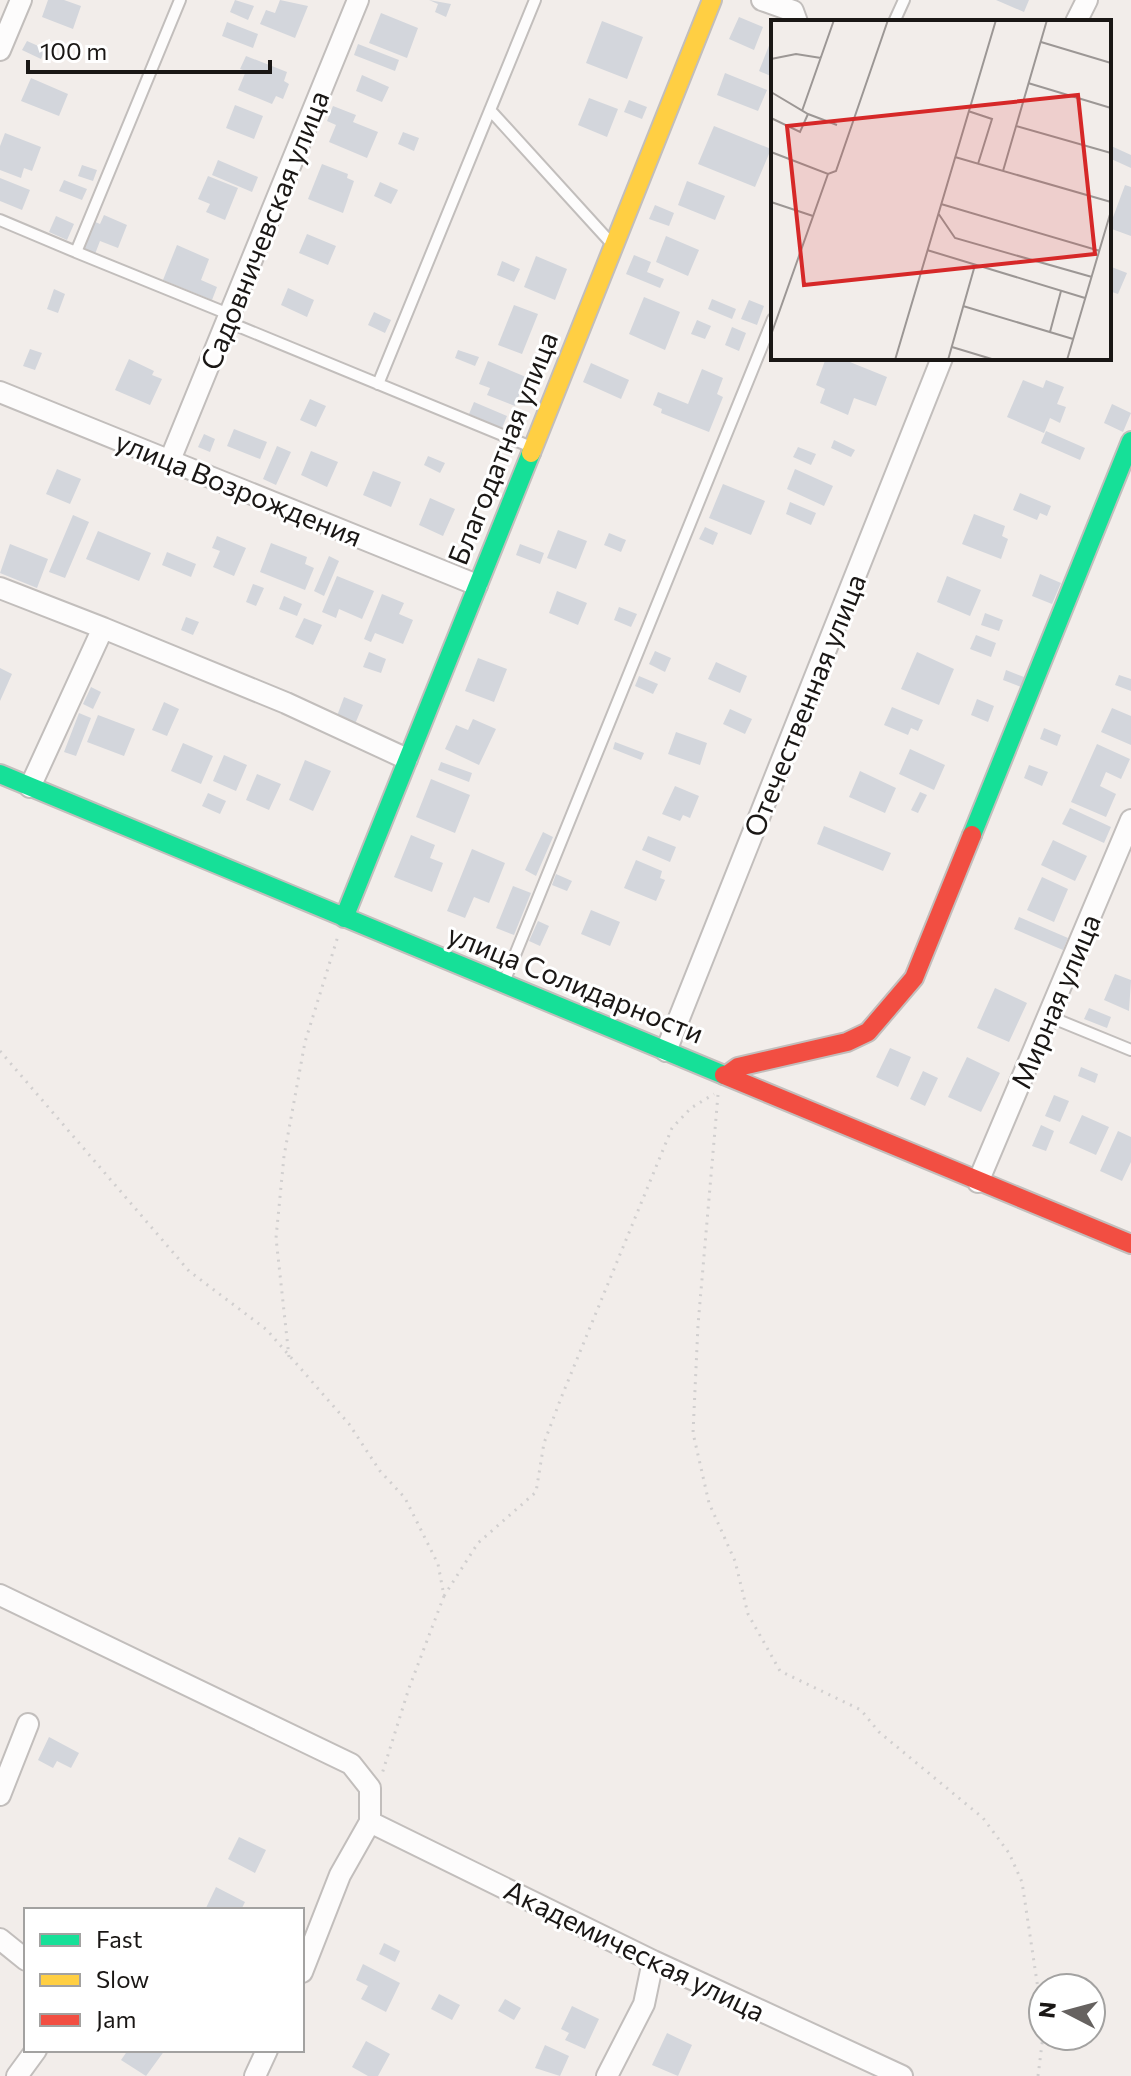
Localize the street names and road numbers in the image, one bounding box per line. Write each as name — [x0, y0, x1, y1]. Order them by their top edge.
street label: Садовничевская улица — [192, 85, 336, 375]
street label: Благодатная улица — [440, 327, 564, 569]
street label: улица Возрождения — [111, 423, 367, 553]
street label: Отечественная улица — [736, 569, 872, 841]
street label: Мирная улица — [1003, 909, 1107, 1093]
street label: улица Солидарности — [443, 916, 709, 1050]
street label: Академическая улица — [499, 1872, 771, 2028]

